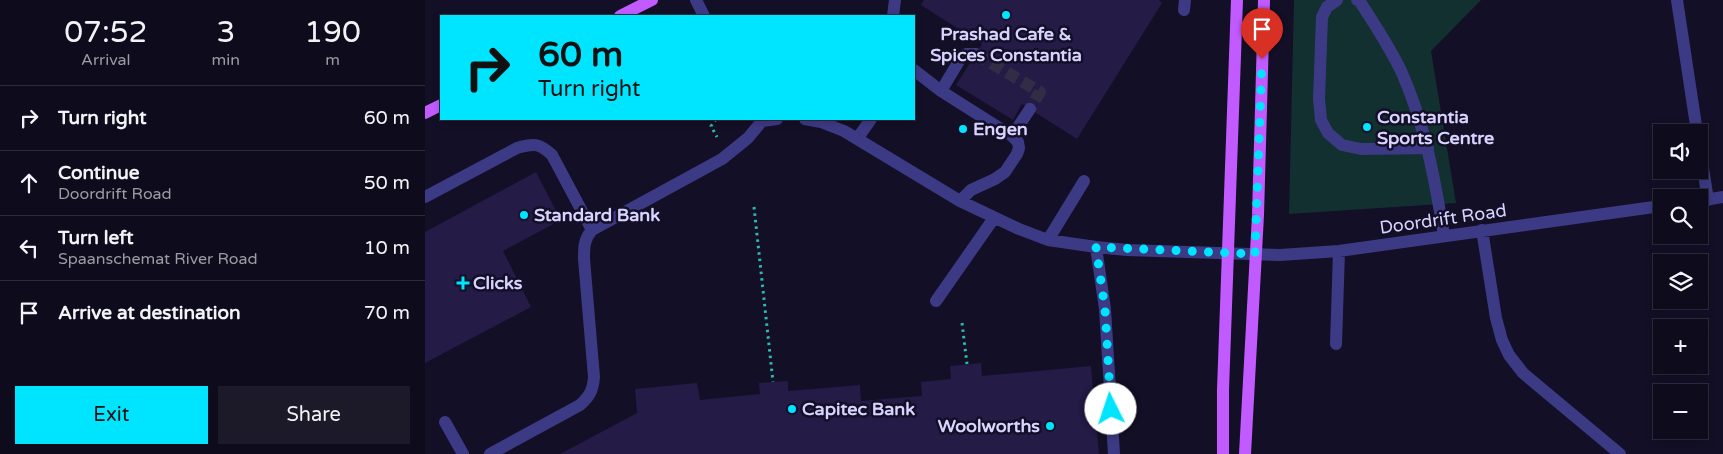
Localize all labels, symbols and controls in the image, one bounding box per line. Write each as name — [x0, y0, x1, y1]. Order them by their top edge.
pin — [1241, 8, 1283, 59]
marker: Prashad Cafe & Spices Constantia — [1000, 9, 1012, 21]
text: 07:52 — [64, 14, 147, 51]
text: 3 — [216, 14, 235, 51]
text: 190 — [304, 14, 361, 51]
icon: arrive — [1248, 15, 1276, 43]
place label: Prashad Cafe & Spices Constantia — [930, 23, 1082, 66]
text: 60 m — [538, 34, 623, 76]
icon: right — [455, 35, 520, 100]
text: Arrival — [81, 50, 131, 70]
text: min — [212, 50, 240, 70]
text: m — [325, 50, 340, 70]
text: Turn right — [538, 76, 640, 102]
icon: right — [15, 104, 43, 132]
place label: Constantia Sports Centre — [1377, 106, 1494, 149]
text: Turn right — [58, 107, 146, 129]
text: 60 m — [364, 107, 410, 129]
place label: Engen — [973, 118, 1028, 140]
marker: Constantia Sports Centre — [1361, 121, 1373, 133]
marker: Engen — [957, 123, 969, 135]
map controls — [1653, 124, 1708, 439]
button: sound — [1653, 124, 1708, 179]
text: Continue — [58, 162, 140, 184]
icon: ahead — [15, 169, 43, 197]
text: 50 m — [364, 172, 410, 194]
text: Doordrift Road — [58, 184, 172, 204]
button: search — [1653, 189, 1708, 244]
street label: Doordrift Road — [1378, 199, 1508, 239]
place label: Standard Bank — [534, 204, 660, 226]
marker: Standard Bank — [518, 209, 530, 221]
text: Turn left — [58, 227, 134, 249]
icon: left — [15, 234, 43, 262]
text: 10 m — [364, 237, 410, 259]
text: Spaanschemat River Road — [58, 249, 258, 269]
button: layers — [1653, 254, 1708, 309]
place label: Clicks — [473, 272, 523, 294]
marker: Clicks — [457, 277, 469, 289]
icon: arrive — [15, 299, 43, 327]
text: Arrive at destination — [58, 302, 241, 324]
text: 70 m — [364, 302, 410, 324]
button: + — [1653, 319, 1708, 374]
position arrow — [1084, 382, 1136, 434]
button: − — [1653, 384, 1708, 439]
button: Exit — [15, 386, 208, 444]
button: Share — [218, 386, 410, 444]
place label: Capitec Bank — [802, 398, 915, 420]
marker: Capitec Bank — [786, 403, 798, 415]
place label: Woolworths — [938, 415, 1040, 437]
marker: Woolworths — [1044, 420, 1056, 432]

